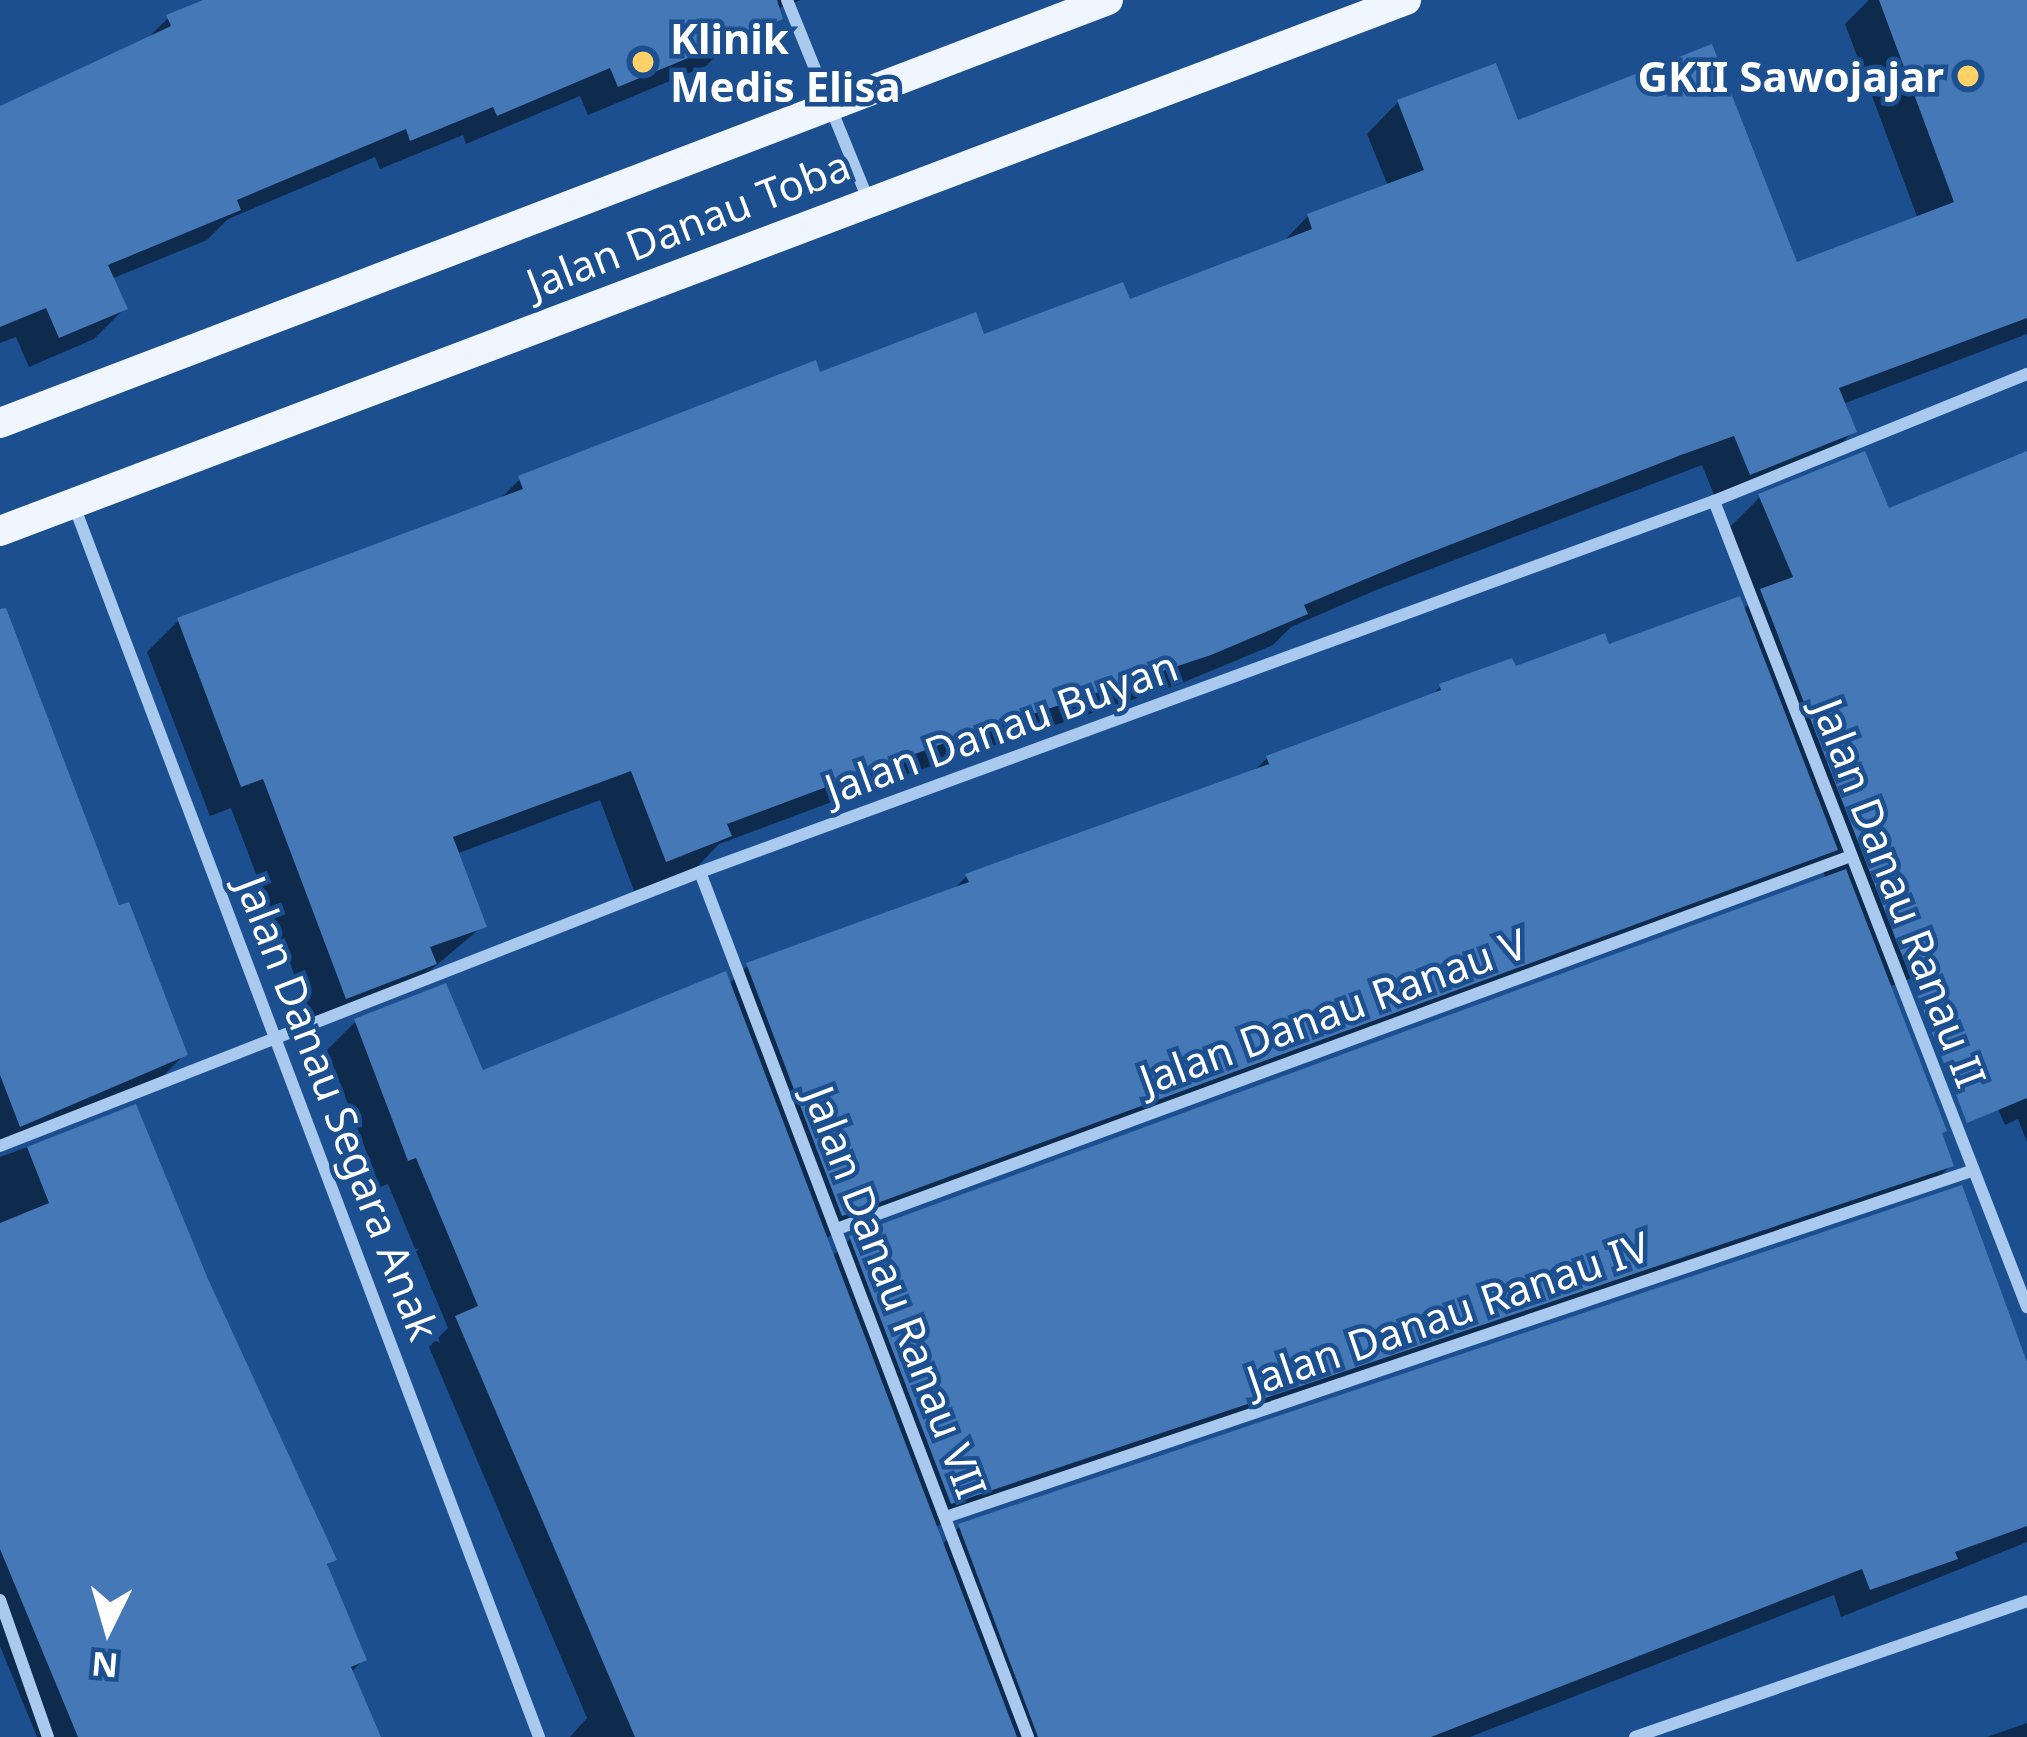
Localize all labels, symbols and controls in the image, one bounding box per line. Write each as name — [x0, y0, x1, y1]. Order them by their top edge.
place label: Klinik Medis Elisa — [670, 13, 901, 112]
marker: Klinik Medis Elisa — [627, 46, 659, 78]
place label: GKII Sawojajar — [1637, 51, 1944, 101]
marker: GKII Sawojajar — [1955, 63, 1981, 89]
street label: Jalan Danau Toba — [519, 139, 857, 309]
street label: Jalan Danau Buyan — [818, 640, 1184, 814]
street label: Jalan Danau Ranau II — [1803, 692, 1997, 1094]
street label: Jalan Danau Segara Anak — [226, 869, 450, 1347]
street label: Jalan Danau Ranau V — [1133, 918, 1533, 1104]
street label: Jalan Danau Ranau VII — [794, 1079, 998, 1505]
street label: Jalan Danau Ranau IV — [1240, 1220, 1656, 1406]
north arrow — [48, 1569, 168, 1689]
text: N — [89, 1642, 120, 1689]

